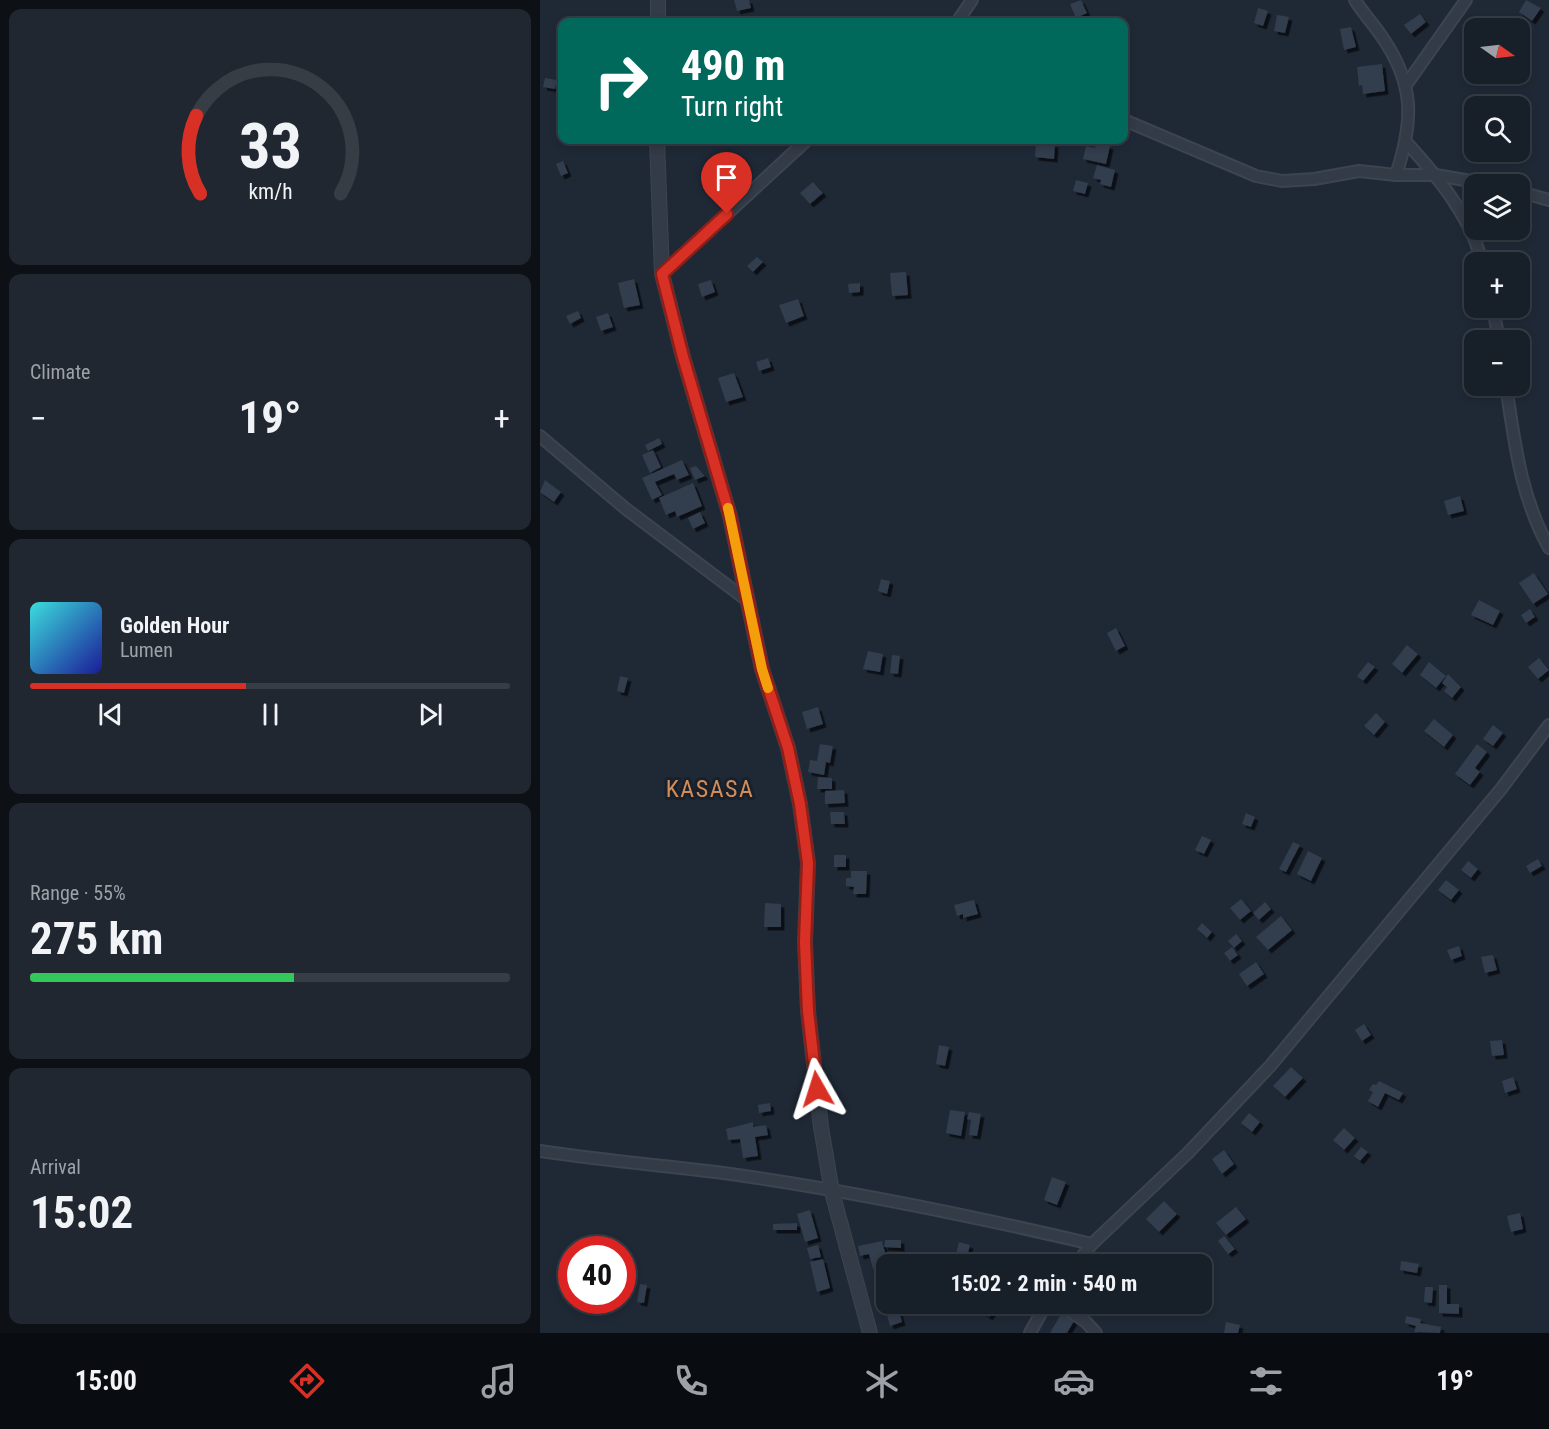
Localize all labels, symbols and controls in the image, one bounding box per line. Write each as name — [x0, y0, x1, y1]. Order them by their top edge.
north arrow — [1464, 18, 1530, 84]
map controls — [1464, 18, 1530, 396]
text: 490 m — [681, 41, 786, 90]
icon: right — [582, 42, 660, 120]
text: Turn right — [681, 91, 783, 123]
button: search — [1464, 96, 1530, 162]
text: 33 — [238, 110, 302, 183]
pin — [701, 152, 752, 214]
icon: arrive — [710, 161, 743, 194]
button: layers — [1464, 174, 1530, 240]
text: km/h — [248, 179, 292, 204]
button: + — [1464, 252, 1530, 318]
button: − — [1464, 330, 1530, 396]
text: Climate — [30, 360, 90, 384]
text: 19° — [239, 391, 302, 444]
text: − — [30, 399, 47, 438]
text: + — [494, 399, 510, 438]
text: Golden Hour — [120, 613, 229, 638]
text: Lumen — [120, 638, 173, 662]
icon: previous — [94, 698, 127, 731]
icon: pause — [254, 698, 287, 731]
icon: next — [414, 698, 447, 731]
district label: KASASA — [666, 775, 754, 803]
text: Range · 55% — [30, 881, 126, 905]
text: 275 km — [30, 912, 163, 965]
position arrow — [785, 1057, 849, 1121]
text: Arrival — [30, 1155, 81, 1179]
text: 15:02 — [30, 1186, 133, 1239]
speed limit sign: 40 — [558, 1236, 636, 1314]
text: 15:02 · 2 min · 540 m — [951, 1271, 1137, 1296]
icon: directions — [286, 1360, 328, 1402]
icon: music — [478, 1360, 520, 1402]
icon: phone — [670, 1360, 712, 1402]
icon: climate — [861, 1360, 903, 1402]
icon: car — [1053, 1360, 1095, 1402]
icon: filters — [1245, 1360, 1287, 1402]
text: 15:00 — [75, 1365, 137, 1397]
text: 19° — [1436, 1365, 1474, 1397]

